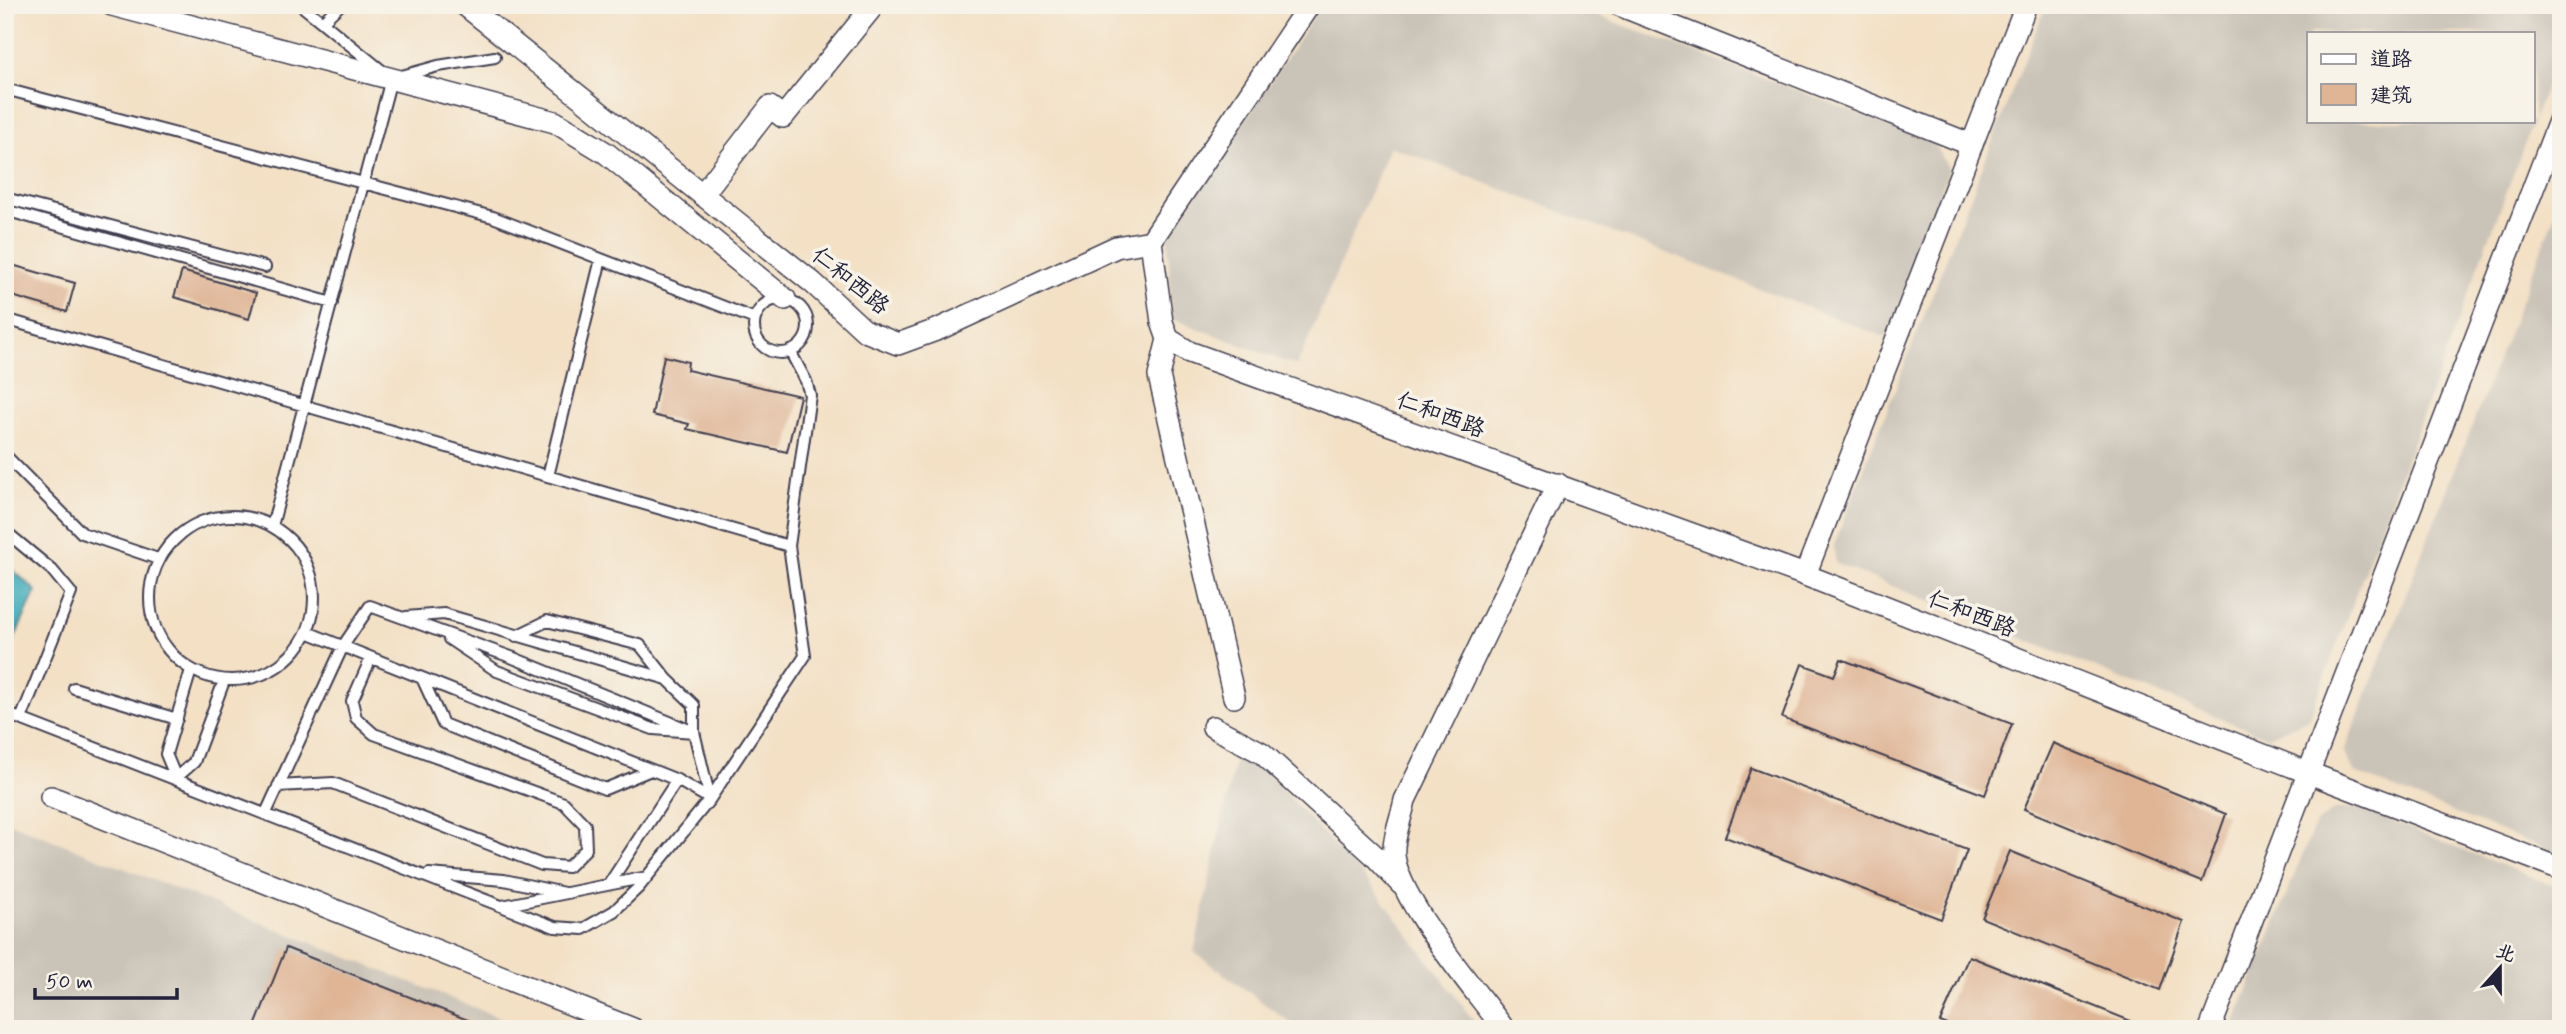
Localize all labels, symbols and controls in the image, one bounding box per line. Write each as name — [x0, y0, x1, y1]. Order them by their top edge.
legend — [2307, 32, 2534, 122]
text: 道路 — [2370, 46, 2412, 74]
text: 建筑 — [2370, 82, 2412, 110]
street label: 仁和西路 — [805, 241, 895, 322]
street label: 仁和西路 — [1392, 386, 1489, 446]
street label: 仁和西路 — [1923, 584, 2020, 645]
north arrow — [2464, 932, 2534, 1002]
text: 北 — [2492, 938, 2519, 969]
scale bar — [35, 957, 177, 1001]
text: 50 m — [46, 968, 93, 996]

